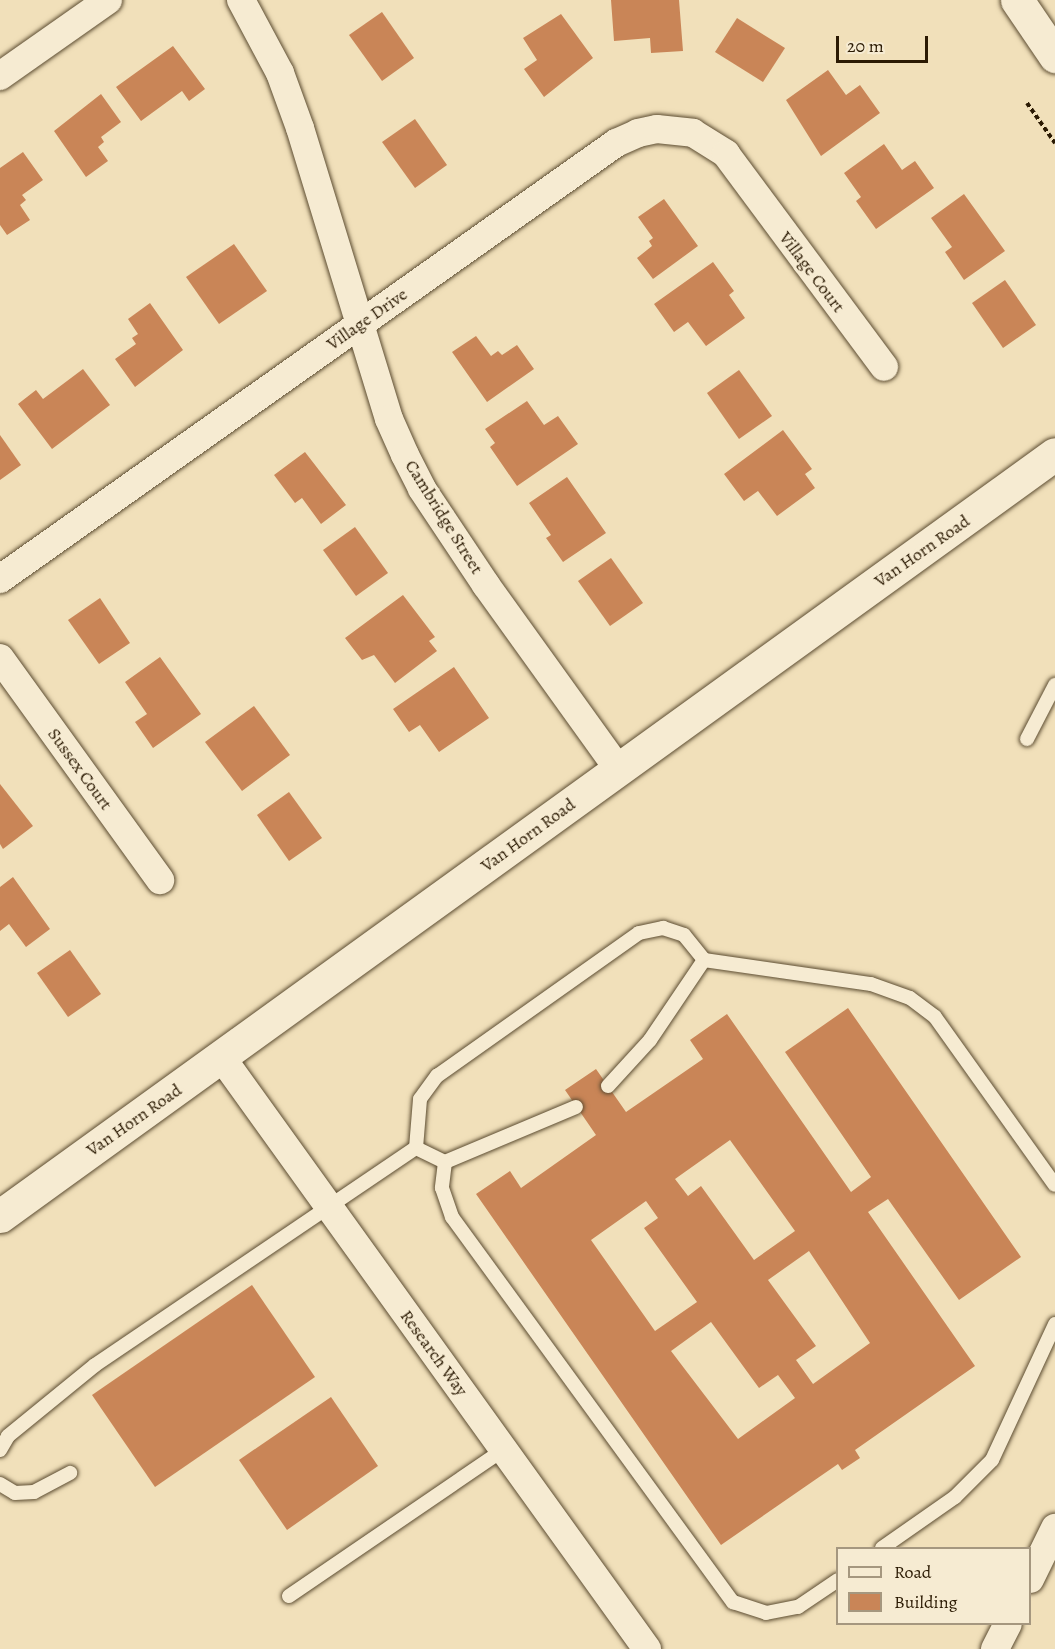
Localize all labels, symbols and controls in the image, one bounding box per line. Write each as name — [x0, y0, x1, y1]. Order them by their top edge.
scale bar — [839, 24, 930, 62]
text: 20 m — [847, 34, 884, 58]
street label: Village Court — [775, 227, 849, 317]
street label: Village Drive — [322, 283, 412, 355]
street label: Cambridge Street — [400, 456, 488, 578]
street label: Van Horn Road — [870, 510, 974, 592]
street label: Sussex Court — [43, 724, 117, 814]
street label: Van Horn Road — [477, 794, 579, 876]
street label: Van Horn Road — [82, 1079, 186, 1161]
street label: Research Way — [396, 1306, 472, 1400]
legend — [836, 1547, 1031, 1625]
text: Road — [894, 1560, 931, 1584]
text: Building — [894, 1590, 958, 1614]

